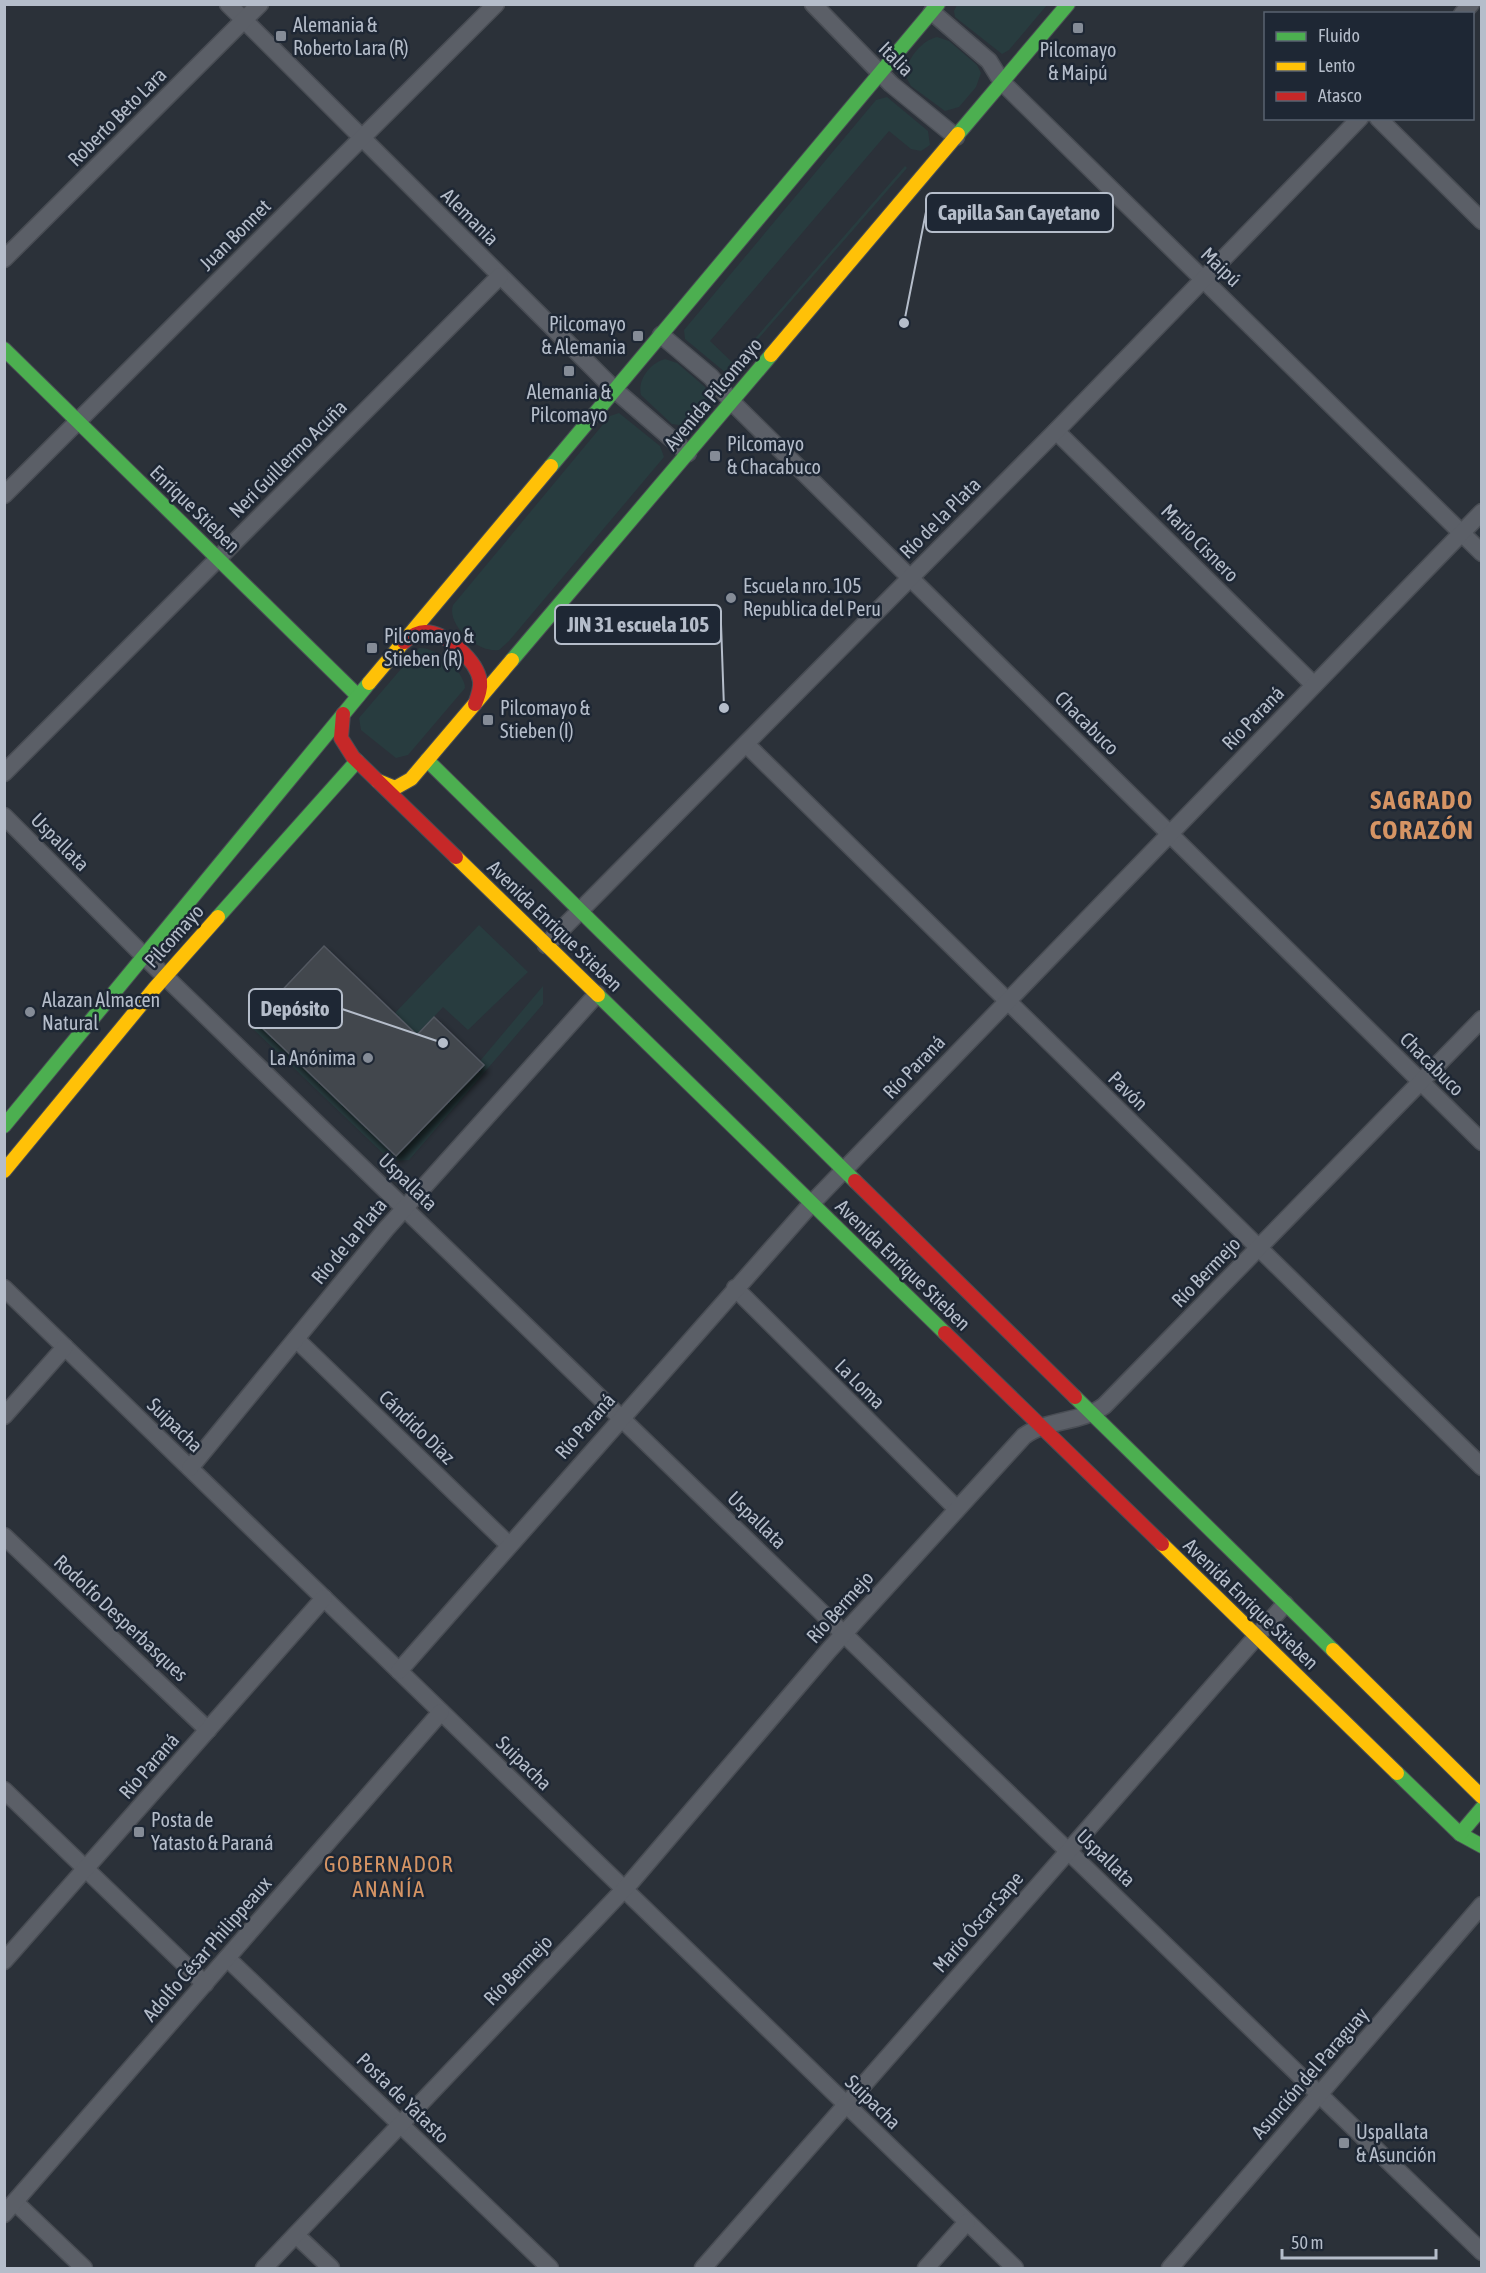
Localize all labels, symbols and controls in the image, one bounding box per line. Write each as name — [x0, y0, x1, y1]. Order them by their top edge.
legend — [1264, 12, 1474, 120]
place label: Alemania & Roberto Lara (R) — [293, 13, 409, 59]
marker: Pilcomayo & Maipú — [1071, 21, 1085, 35]
text: Fluido — [1318, 25, 1360, 46]
marker: Alemania & Roberto Lara (R) — [274, 29, 288, 43]
street label: Italia — [874, 37, 918, 81]
place label: Pilcomayo & Maipú — [1039, 38, 1117, 84]
text: Lento — [1318, 55, 1355, 76]
street label: Roberto Beto Lara — [63, 63, 171, 171]
text: Atasco — [1318, 85, 1362, 106]
street label: Alemania — [437, 183, 504, 250]
callout: Capilla San Cayetano — [926, 193, 1113, 232]
street label: Juan Bonnet — [194, 194, 275, 275]
text: Capilla San Cayetano — [938, 200, 1100, 224]
street label: Maipú — [1197, 242, 1246, 291]
place label: Pilcomayo & Alemania — [542, 312, 626, 358]
marker: Pilcomayo & Alemania — [631, 329, 645, 343]
street label: Avenida Pilcomayo — [659, 333, 766, 455]
marker: Alemania & Pilcomayo — [562, 364, 576, 378]
place label: Alemania & Pilcomayo — [527, 380, 612, 426]
street label: Neri Guillermo Acuña — [224, 395, 351, 522]
place label: Pilcomayo & Chacabuco — [727, 432, 821, 478]
marker: Pilcomayo & Chacabuco — [708, 449, 722, 463]
street label: Enrique Stieben — [146, 460, 245, 557]
street label: Río de la Plata — [894, 472, 985, 563]
street label: Mario Cisnero — [1157, 499, 1244, 586]
place label: Escuela nro. 105 Republica del Peru — [743, 574, 881, 620]
marker: Escuela nro. 105 Republica del Peru — [724, 591, 738, 605]
callout: JIN 31 escuela 105 — [555, 605, 721, 644]
text: JIN 31 escuela 105 — [566, 612, 709, 636]
place label: Pilcomayo & Stieben (R) — [384, 624, 475, 670]
marker: Pilcomayo & Stieben (R) — [365, 641, 379, 655]
street label: Río Paraná — [1217, 681, 1288, 754]
street label: Chacabuco — [1051, 686, 1124, 759]
place label: Pilcomayo & Stieben (I) — [500, 696, 591, 742]
marker: Pilcomayo & Stieben (I) — [481, 713, 495, 727]
district label: SAGRADO CORAZÓN — [1370, 785, 1474, 845]
street label: Uspallata — [27, 808, 94, 875]
street label: Avenida Enrique Stieben — [483, 855, 628, 996]
street label: Pilcomayo — [139, 899, 208, 972]
place label: Alazan Almacen Natural — [42, 988, 160, 1034]
callout: Depósito — [249, 989, 342, 1028]
text: Depósito — [260, 996, 330, 1020]
marker: Alazan Almacen Natural — [23, 1005, 37, 1019]
street label: Chacabuco — [1396, 1027, 1469, 1100]
street label: Río Paraná — [878, 1030, 949, 1103]
place label: La Anónima — [269, 1046, 356, 1069]
marker: La Anónima — [361, 1051, 375, 1065]
street label: Pavón — [1104, 1066, 1153, 1115]
street label: Uspallata — [374, 1148, 442, 1215]
street label: Río de la Plata — [306, 1193, 391, 1288]
street label: Avenida Enrique Stieben — [831, 1194, 976, 1335]
street label: Río Bermejo — [1167, 1232, 1245, 1312]
street label: La Loma — [831, 1354, 890, 1413]
street label: Cándido Díaz — [375, 1385, 460, 1468]
street label: Río Paraná — [550, 1388, 619, 1463]
street label: Suipacha — [143, 1393, 208, 1456]
street label: Uspallata — [723, 1486, 791, 1553]
street label: Avenida Enrique Stieben — [1179, 1533, 1324, 1674]
street label: Rodolfo Desperbasques — [50, 1550, 193, 1685]
street label: Río Bermejo — [801, 1566, 878, 1647]
street label: Río Paraná — [114, 1728, 183, 1803]
street label: Suipacha — [492, 1731, 557, 1794]
place label: Posta de Yatasto & Paraná — [151, 1808, 273, 1854]
street label: Uspallata — [1072, 1824, 1140, 1891]
marker: Posta de Yatasto & Paraná — [132, 1825, 146, 1839]
district label: GOBERNADOR ANANÍA — [324, 1851, 454, 1902]
street label: Mario Óscar Sape — [928, 1867, 1028, 1977]
street label: Adolfo César Philippeaux — [138, 1872, 276, 2026]
street label: Río Bermejo — [479, 1930, 557, 2010]
street label: Asunción del Paraguay — [1247, 2002, 1373, 2143]
street label: Posta de Yatasto — [352, 2048, 454, 2147]
street label: Suipacha — [841, 2070, 906, 2133]
place label: Uspallata & Asunción — [1356, 2120, 1436, 2166]
marker: Uspallata & Asunción — [1337, 2136, 1351, 2150]
scale bar — [1282, 2222, 1436, 2260]
text: 50 m — [1291, 2232, 1323, 2253]

